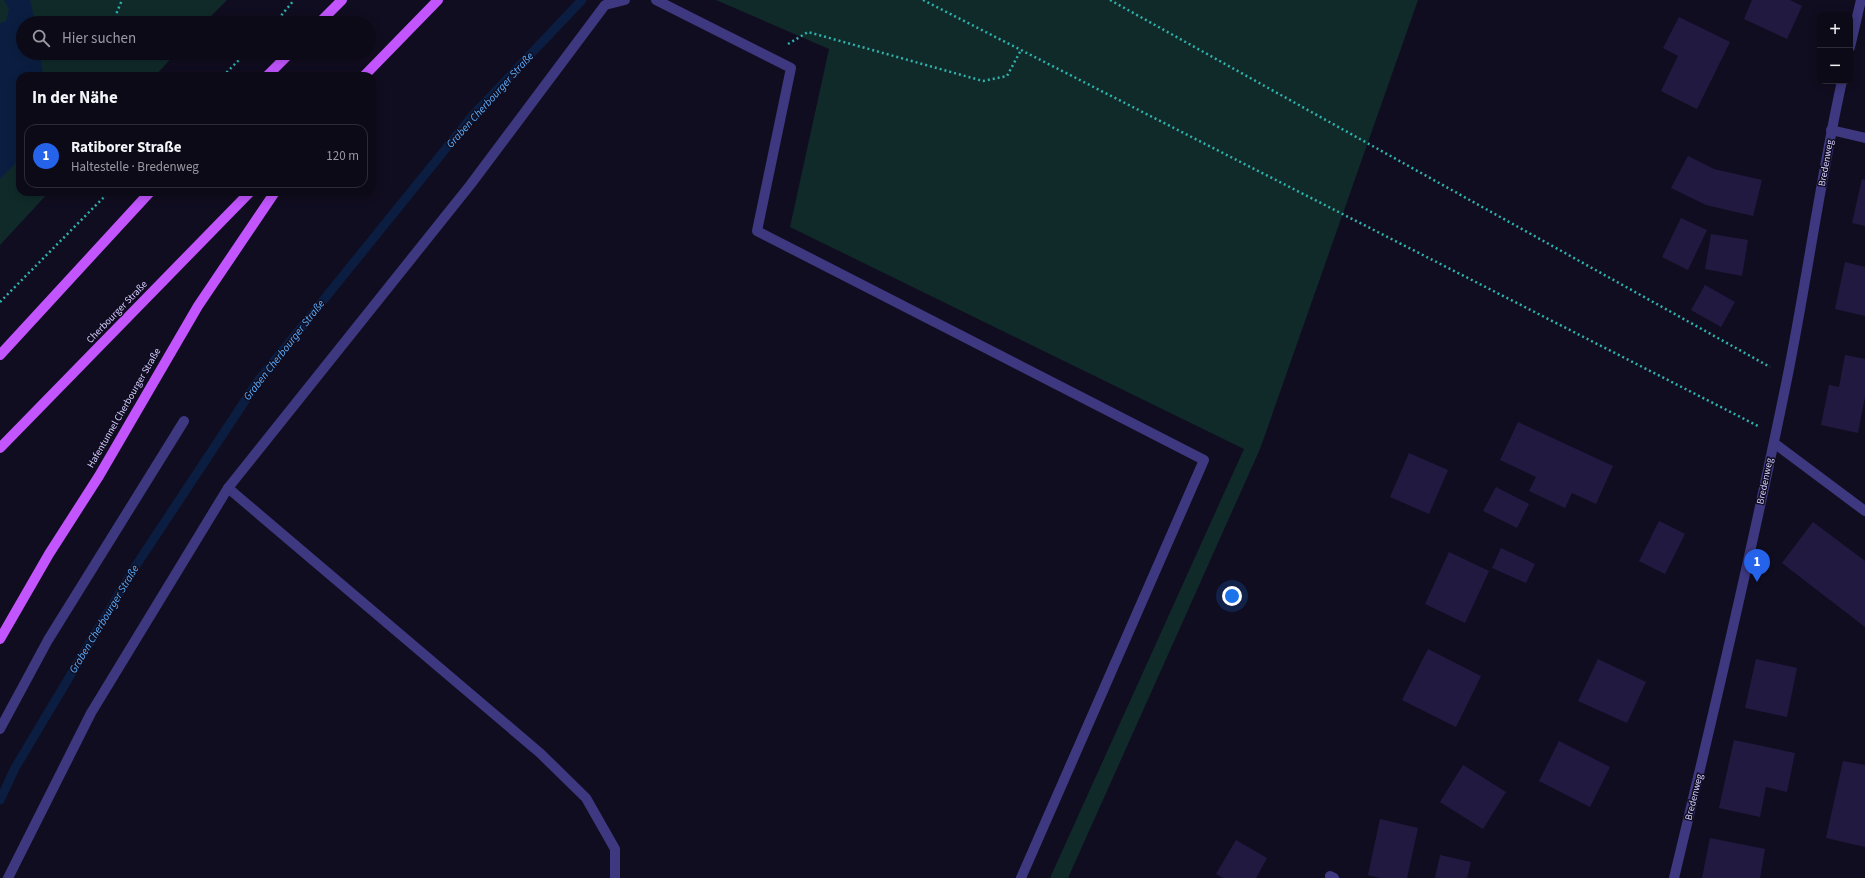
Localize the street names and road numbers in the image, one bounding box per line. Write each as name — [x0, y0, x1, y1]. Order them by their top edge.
street label: Bredenweg — [1815, 139, 1837, 187]
street label: Cherbourger Straße — [83, 278, 151, 346]
street label: Hafentunnel Cherbourger Straße — [84, 345, 164, 470]
street label: Bredenweg — [1753, 456, 1777, 506]
street label: Bredenweg — [1681, 772, 1707, 822]

